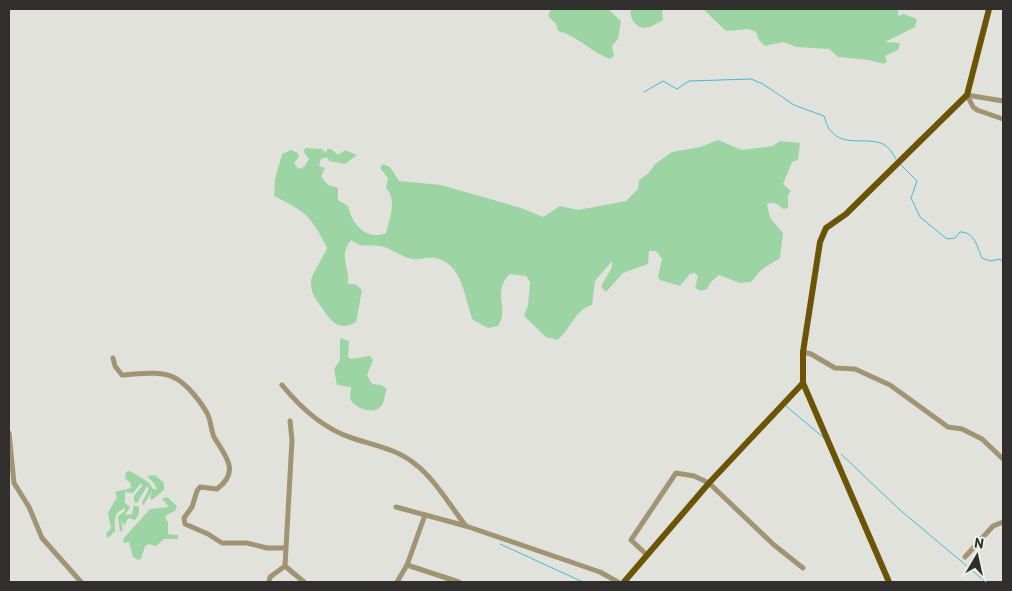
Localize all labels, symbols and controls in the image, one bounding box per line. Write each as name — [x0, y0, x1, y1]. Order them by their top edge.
north arrow — [952, 531, 1002, 581]
text: N — [973, 534, 985, 552]

